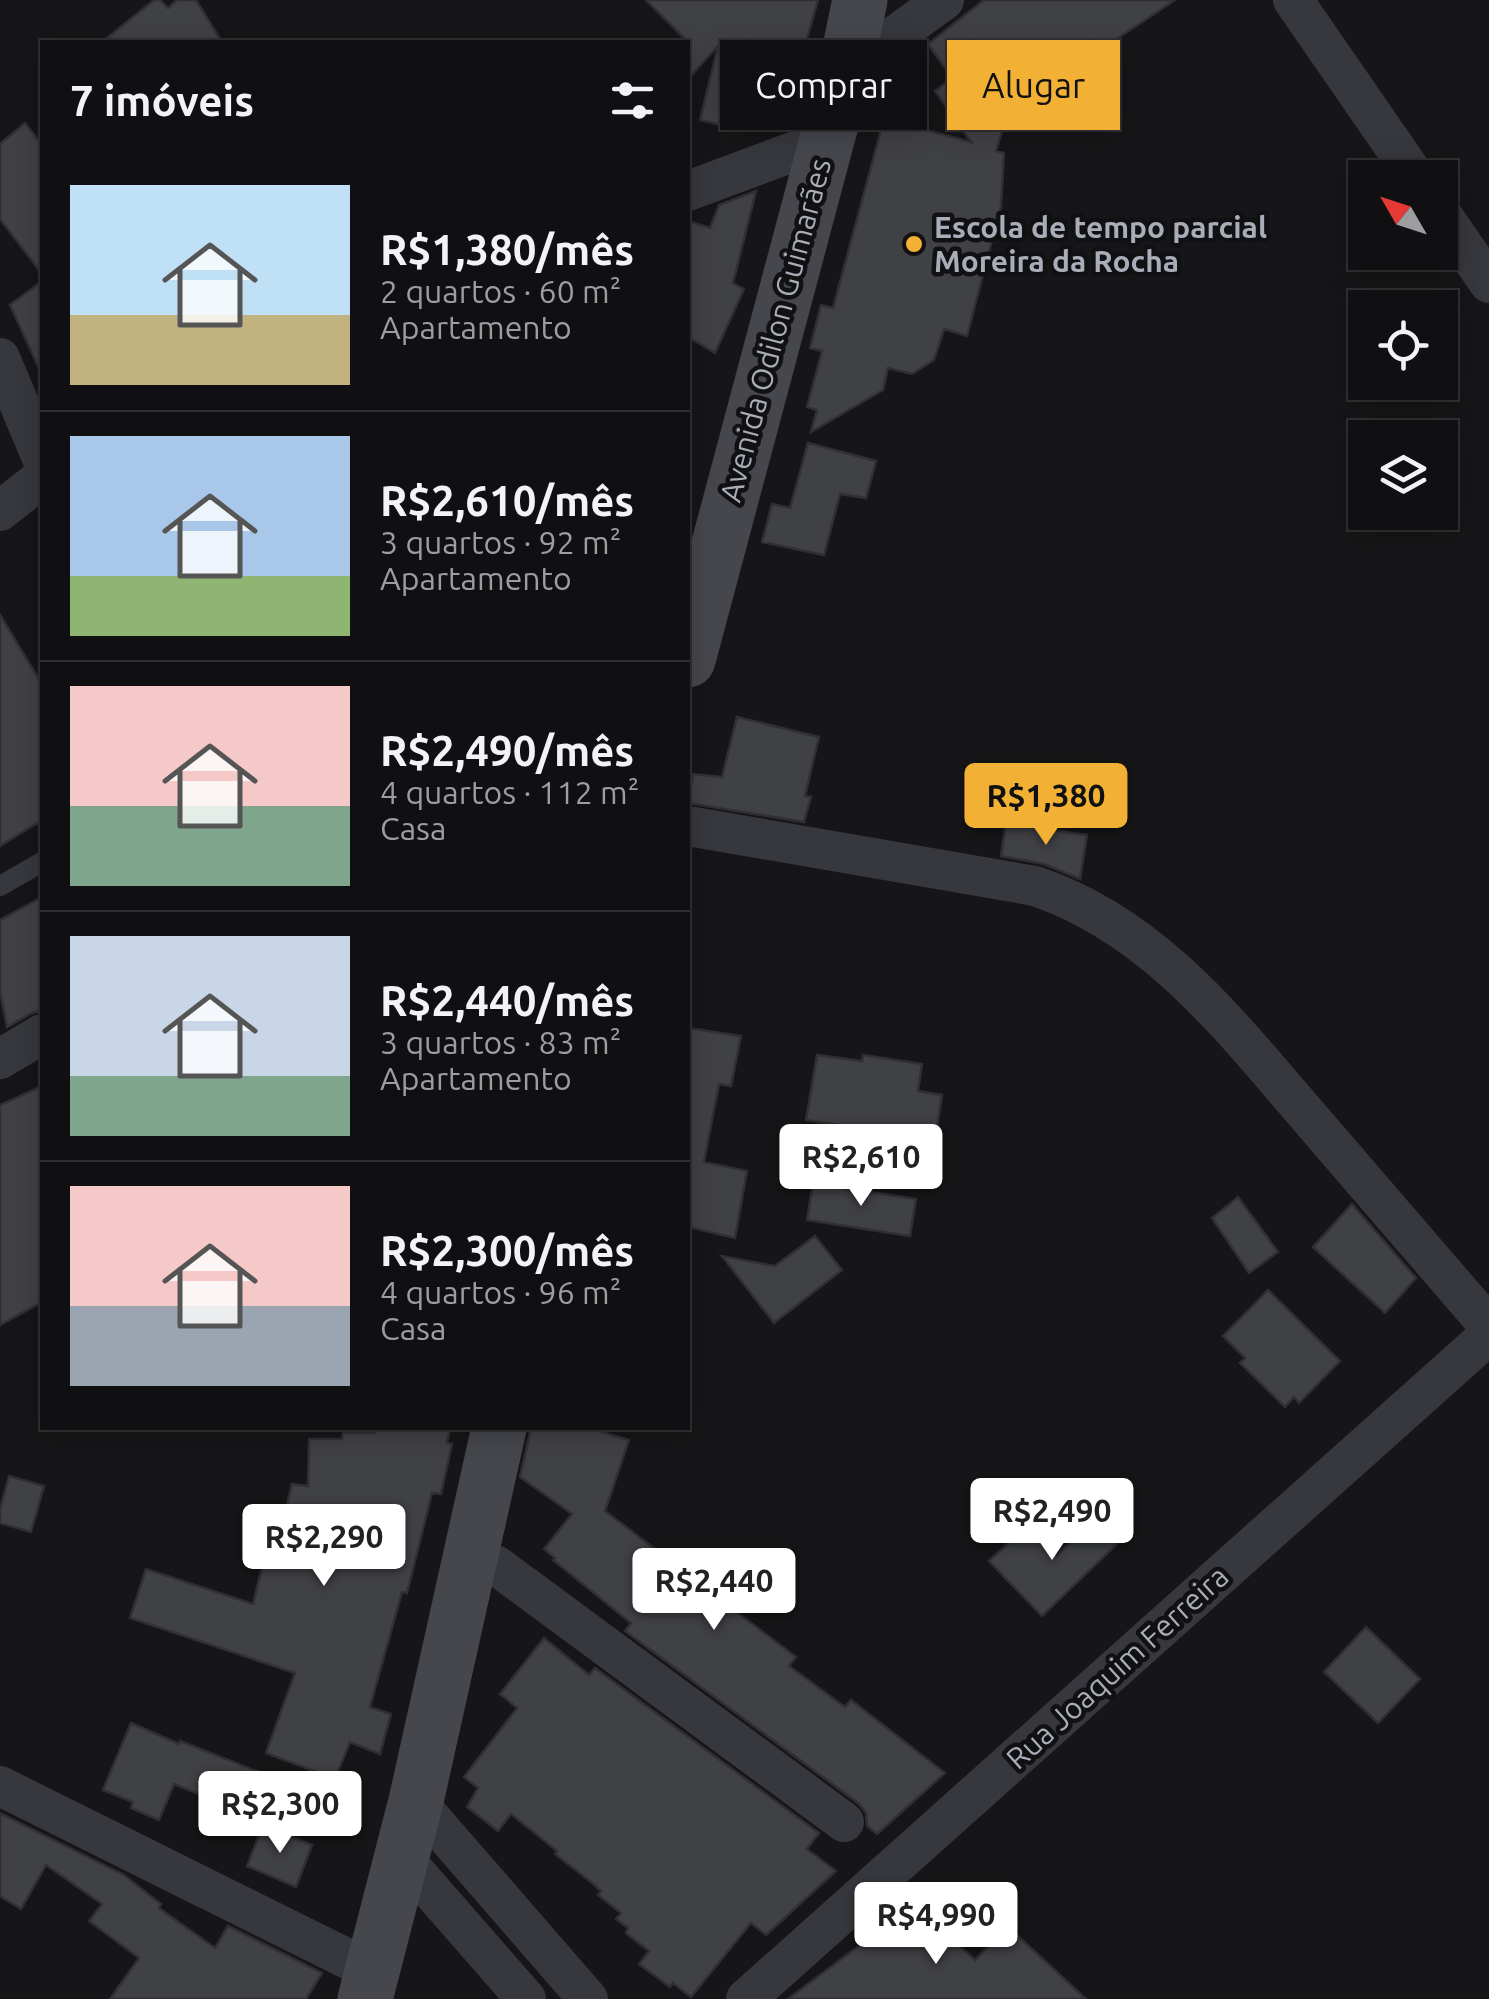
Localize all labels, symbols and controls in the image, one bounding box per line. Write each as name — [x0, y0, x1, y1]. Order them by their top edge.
chip: Comprar — [720, 40, 927, 130]
chip: Alugar — [947, 40, 1120, 130]
icon: filters — [605, 73, 660, 128]
text: 7 imóveis — [70, 77, 254, 124]
street label: Avenida Odilon Guimarães — [713, 155, 837, 505]
north arrow — [1348, 160, 1458, 270]
map controls — [1348, 160, 1458, 530]
place label: Escola de tempo parcial Moreira da Rocha — [934, 210, 1267, 278]
icon: home — [150, 225, 270, 345]
text: R$1,380/mês — [380, 226, 634, 273]
marker: Escola de tempo parcial Moreira da Rocha — [903, 233, 925, 255]
text: 2 quartos · 60 m² — [380, 273, 621, 309]
button: locate — [1348, 290, 1458, 400]
text: Apartamento — [380, 309, 572, 345]
button: layers — [1348, 420, 1458, 530]
icon: home — [150, 476, 270, 596]
text: R$2,610/mês — [380, 477, 634, 524]
text: 3 quartos · 92 m² — [380, 524, 621, 560]
text: Apartamento — [380, 560, 572, 596]
icon: home — [150, 726, 270, 846]
text: R$2,490/mês — [380, 727, 634, 774]
pin: R$1,380 — [954, 763, 1138, 848]
text: 4 quartos · 112 m² — [380, 774, 639, 810]
text: R$1,380 — [986, 777, 1106, 813]
text: Casa — [380, 810, 446, 846]
icon: home — [150, 976, 270, 1096]
text: R$2,440/mês — [380, 977, 634, 1024]
text: 3 quartos · 83 m² — [380, 1024, 621, 1060]
text: Apartamento — [380, 1060, 572, 1096]
pin: R$2,610 — [769, 1124, 953, 1209]
text: R$2,610 — [801, 1138, 921, 1174]
icon: home — [150, 1226, 270, 1346]
text: R$2,300/mês — [380, 1227, 634, 1274]
text: 4 quartos · 96 m² — [380, 1274, 621, 1310]
text: Casa — [380, 1310, 446, 1346]
pin: R$2,490 — [960, 1478, 1144, 1563]
text: R$2,490 — [992, 1492, 1112, 1528]
pin: R$2,290 — [232, 1504, 416, 1589]
text: R$2,290 — [264, 1518, 384, 1554]
pin: R$2,440 — [622, 1548, 806, 1633]
street label: Rua Joaquim Ferreira — [999, 1559, 1235, 1775]
text: R$2,440 — [654, 1562, 774, 1598]
pin: R$2,300 — [188, 1771, 372, 1856]
text: R$2,300 — [220, 1785, 340, 1821]
pin: R$4,990 — [844, 1882, 1028, 1967]
text: R$4,990 — [876, 1896, 996, 1932]

